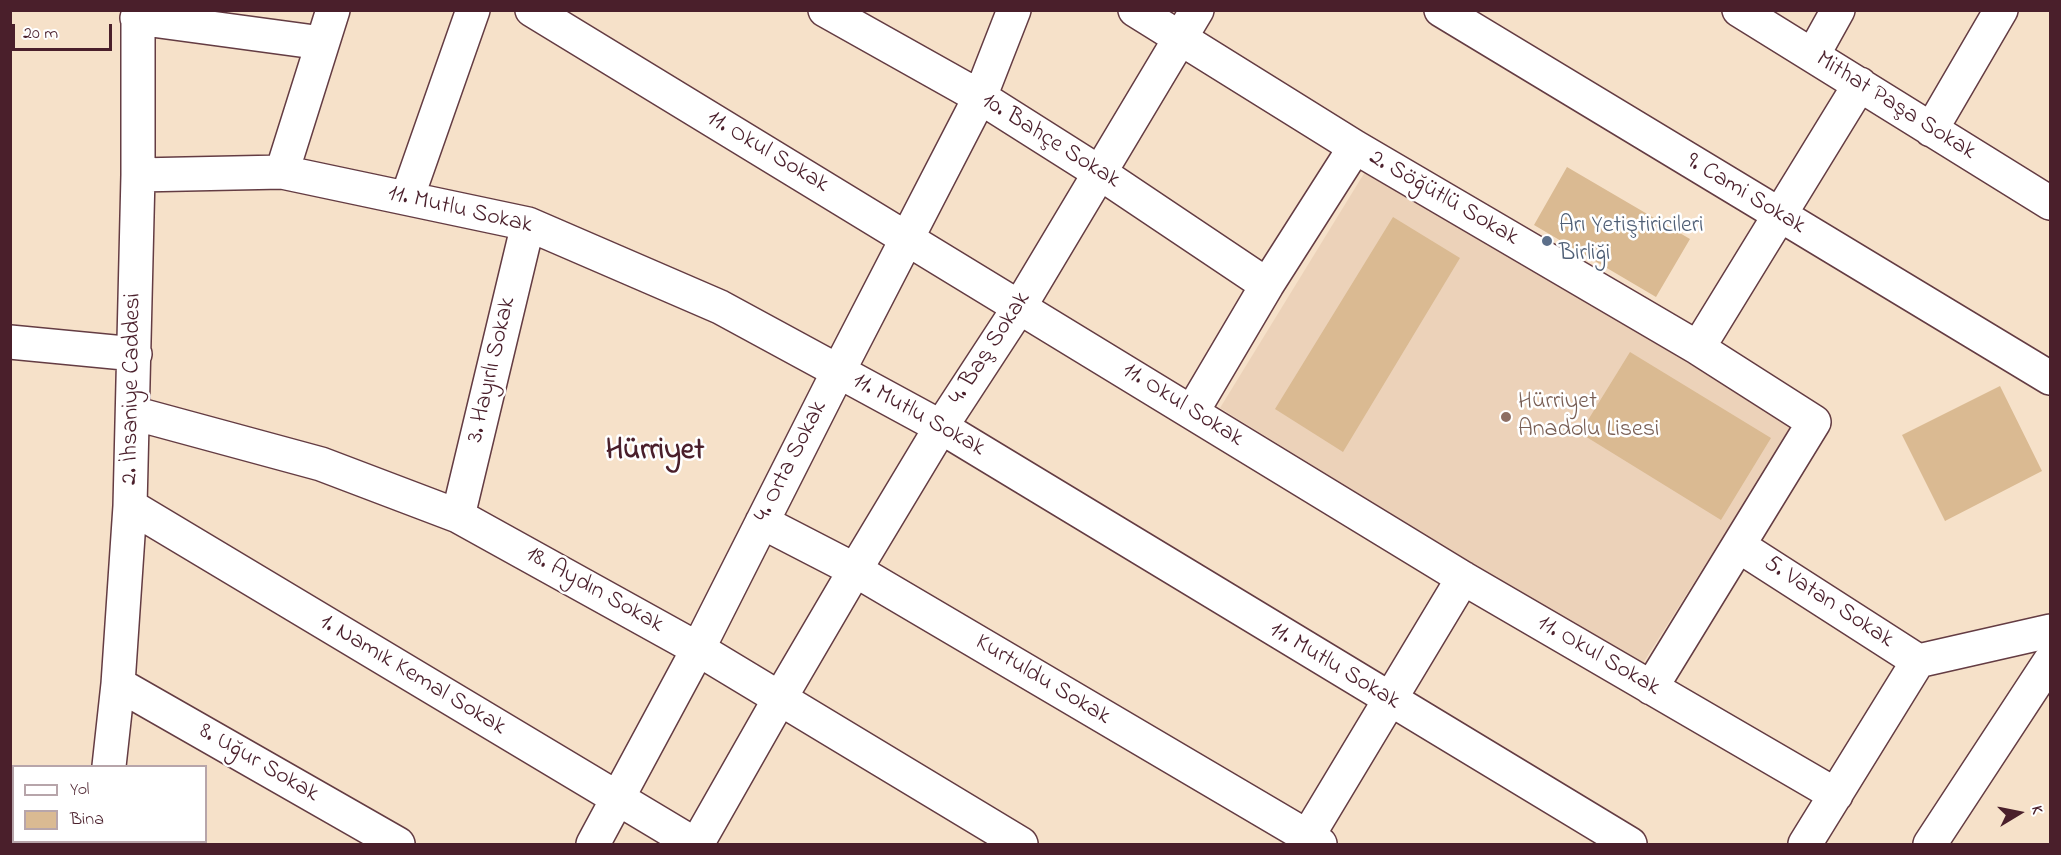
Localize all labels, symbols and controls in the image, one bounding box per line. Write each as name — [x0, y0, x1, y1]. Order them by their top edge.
scale bar — [15, 12, 116, 50]
text: 20 m — [23, 21, 58, 47]
street label: Mithat Paşa Sokak — [1810, 46, 1980, 168]
street label: 10. Bahçe Sokak — [975, 88, 1125, 196]
street label: 11. Okul Sokak — [701, 105, 833, 201]
street label: 2. Söğütlü Sokak — [1363, 145, 1523, 253]
street label: 9. Cami Sokak — [1680, 148, 1810, 242]
street label: 11. Mutlu Sokak — [385, 180, 535, 242]
place label: Arı Yetiştiricileri Birliği — [1559, 213, 1704, 269]
marker: Arı Yetiştiricileri Birliği — [1540, 234, 1554, 248]
street label: 4. Baş Sokak — [944, 287, 1038, 411]
street label: 2. İhsaniye Caddesi — [117, 293, 149, 485]
street label: 3. Hayırlı Sokak — [462, 295, 524, 445]
street label: 11. Okul Sokak — [1116, 357, 1248, 455]
street label: 11. Mutlu Sokak — [847, 368, 989, 464]
place label: Hürriyet Anadolu Lisesi — [1518, 389, 1659, 445]
street label: 4. Orta Sokak — [749, 397, 835, 527]
marker: Hürriyet Anadolu Lisesi — [1499, 410, 1513, 424]
district label: Hürriyet — [606, 435, 704, 471]
street label: 18. Aydın Sokak — [520, 541, 668, 641]
street label: 5. Vatan Sokak — [1758, 550, 1898, 656]
street label: 1. Namık Kemal Sokak — [314, 609, 510, 743]
street label: 11. Okul Sokak — [1531, 610, 1665, 704]
street label: 11. Mutlu Sokak — [1263, 617, 1405, 717]
street label: Kurtuldu Sokak — [969, 629, 1115, 733]
street label: 8. Uğur Sokak — [193, 718, 323, 810]
legend — [12, 765, 207, 843]
text: Yol — [70, 777, 90, 803]
north arrow — [1989, 783, 2049, 843]
text: K — [2024, 804, 2049, 816]
text: Bina — [70, 807, 104, 833]

